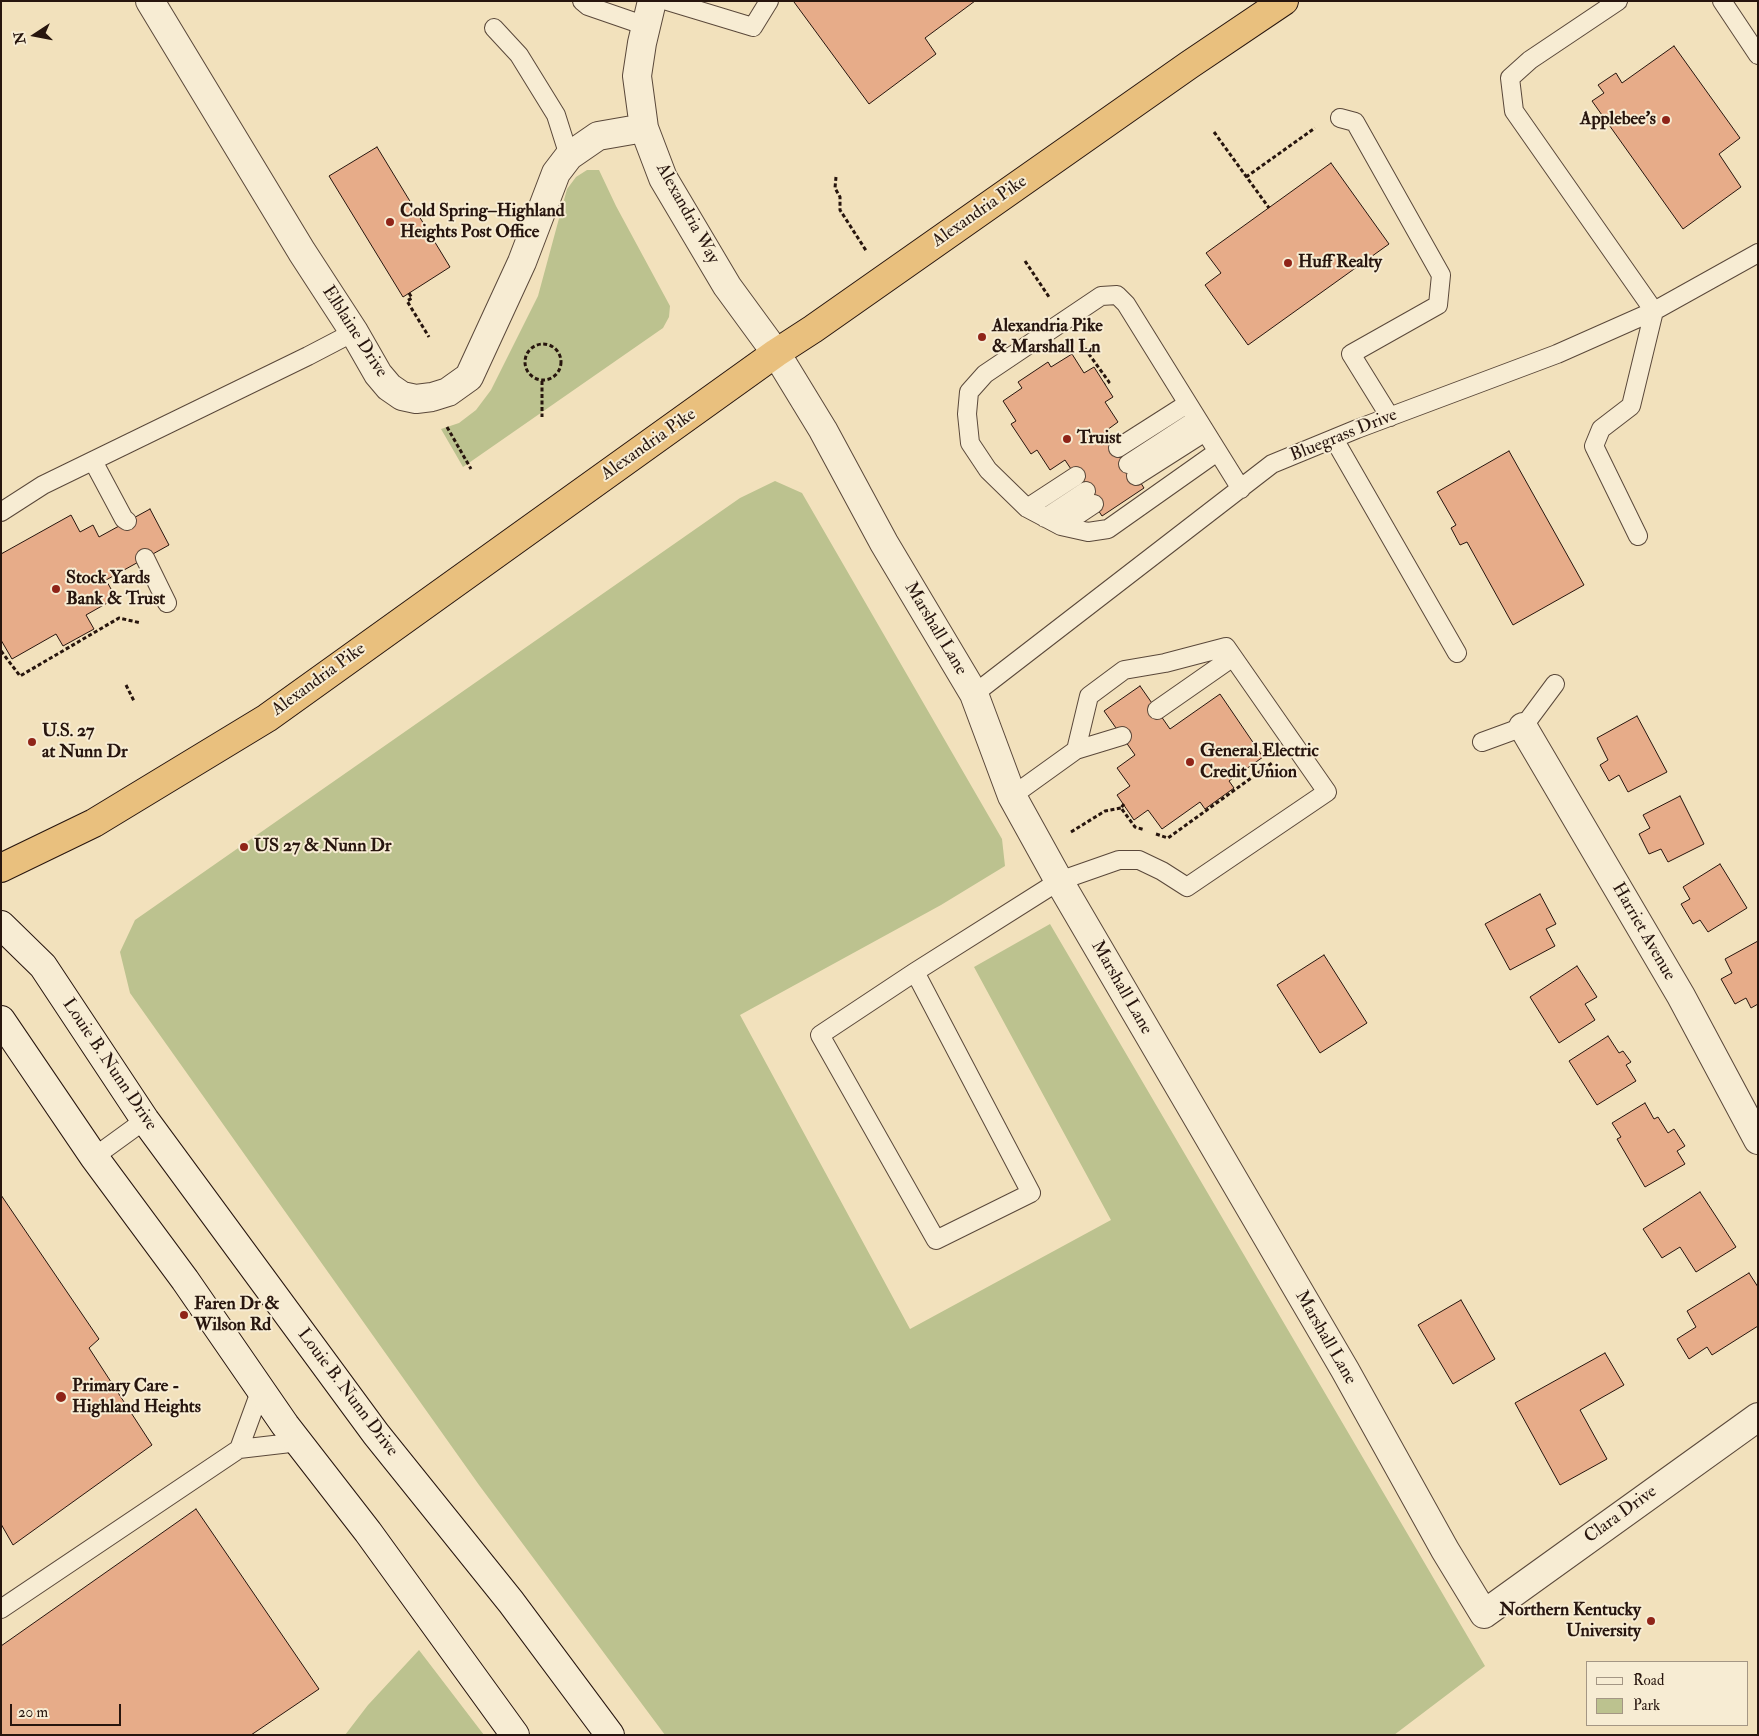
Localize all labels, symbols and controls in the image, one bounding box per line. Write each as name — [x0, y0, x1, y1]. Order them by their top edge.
north arrow — [10, 10, 60, 60]
text: N — [10, 30, 29, 46]
place label: Applebee's — [1580, 109, 1656, 131]
marker: Applebee's — [1660, 114, 1672, 126]
street label: Alexandria Way — [651, 160, 723, 268]
street label: Alexandria Pike — [928, 171, 1032, 253]
place label: Cold Spring–Highland Heights Post Office — [400, 201, 565, 243]
marker: Cold Spring–Highland Heights Post Office — [384, 216, 396, 228]
place label: Huff Realty — [1298, 252, 1382, 274]
marker: Huff Realty — [1282, 257, 1294, 269]
street label: Elblaine Drive — [316, 282, 392, 382]
place label: Alexandria Pike & Marshall Ln — [992, 316, 1103, 358]
marker: Alexandria Pike & Marshall Ln — [976, 331, 988, 343]
street label: Alexandria Pike — [597, 404, 701, 486]
street label: Bluegrass Drive — [1287, 405, 1401, 467]
place label: Truist — [1077, 428, 1121, 450]
marker: Truist — [1061, 433, 1073, 445]
place label: Stock Yards Bank & Trust — [66, 568, 165, 610]
street label: Marshall Lane — [899, 579, 971, 679]
marker: Stock Yards Bank & Trust — [50, 583, 62, 595]
street label: Alexandria Pike — [268, 639, 370, 721]
place label: U.S. 27 at Nunn Dr — [42, 721, 128, 764]
marker: U.S. 27 at Nunn Dr — [26, 736, 38, 748]
place label: General Electric Credit Union — [1200, 741, 1319, 784]
marker: General Electric Credit Union — [1184, 756, 1196, 768]
place label: US 27 & Nunn Dr — [254, 836, 392, 858]
marker: US 27 & Nunn Dr — [238, 841, 250, 853]
street label: Harriet Avenue — [1606, 879, 1680, 985]
street label: Marshall Lane — [1085, 937, 1157, 1039]
street label: Louie B. Nunn Drive — [57, 995, 161, 1135]
street label: Marshall Lane — [1289, 1287, 1361, 1389]
place label: Faren Dr & Wilson Rd — [194, 1294, 280, 1336]
marker: Faren Dr & Wilson Rd — [178, 1309, 190, 1321]
street label: Louie B. Nunn Drive — [292, 1325, 402, 1461]
place label: Primary Care - Highland Heights — [72, 1376, 201, 1418]
marker: Primary Care - Highland Heights — [54, 1390, 68, 1404]
street label: Clara Drive — [1581, 1481, 1661, 1549]
place label: Northern Kentucky University — [1499, 1600, 1641, 1642]
marker: Northern Kentucky University — [1645, 1615, 1657, 1627]
legend — [1586, 1661, 1749, 1726]
text: Road — [1633, 1671, 1664, 1690]
scale bar — [12, 1694, 124, 1726]
text: Park — [1633, 1696, 1660, 1715]
text: 20 m — [18, 1703, 48, 1722]

